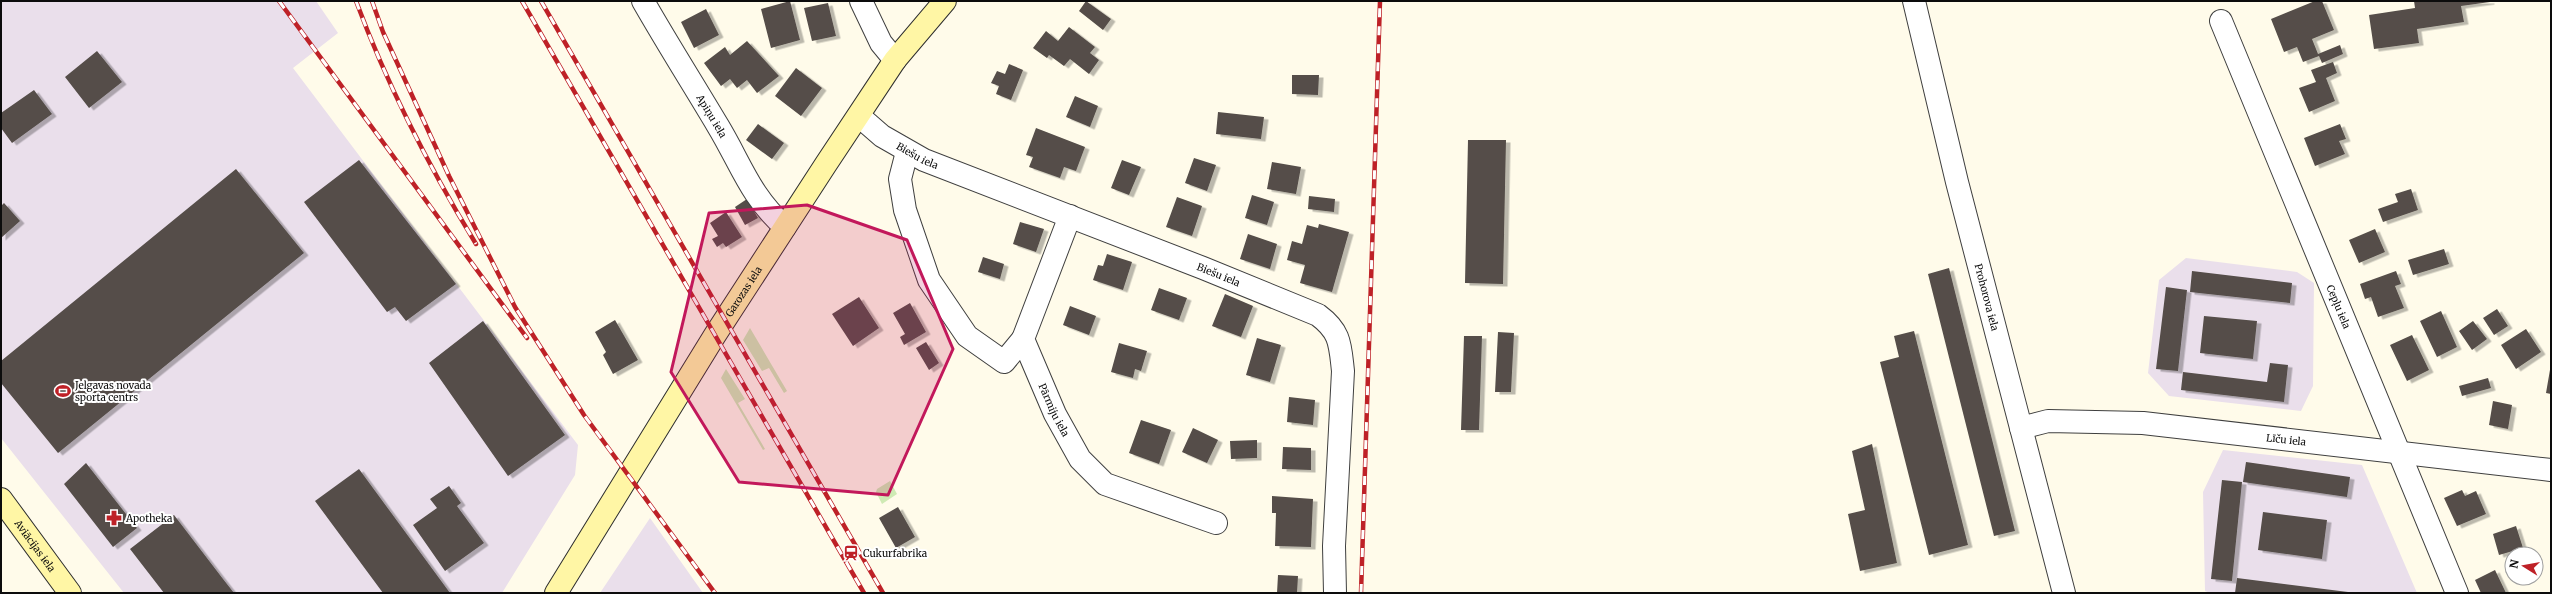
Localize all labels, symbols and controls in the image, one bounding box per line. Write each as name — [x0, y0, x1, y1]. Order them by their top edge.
street label: Apiņu iela — [693, 91, 730, 141]
street label: Biešu iela — [894, 139, 941, 172]
street label: Biešu iela — [1195, 260, 1243, 289]
street label: Prohorova iela — [1972, 262, 2002, 333]
street label: Garozas iela — [722, 263, 765, 319]
street label: Cepļu iela — [2324, 283, 2354, 331]
place label: Jelgavas novada sporta centrs — [74, 379, 152, 404]
street label: Pārmiju iela — [1036, 381, 1073, 439]
sports icon: Jelgavas novada sporta centrs — [54, 382, 72, 400]
street label: Līču iela — [2266, 431, 2307, 448]
pharmacy icon: Apotheka — [105, 509, 123, 527]
place label: Apotheka — [125, 512, 173, 525]
street label: Aviācijas iela — [11, 516, 59, 575]
station icon: Cukurfabrika — [842, 544, 860, 562]
north arrow — [2504, 546, 2544, 586]
place label: Cukurfabrika — [863, 547, 928, 560]
text: N — [2506, 558, 2522, 570]

